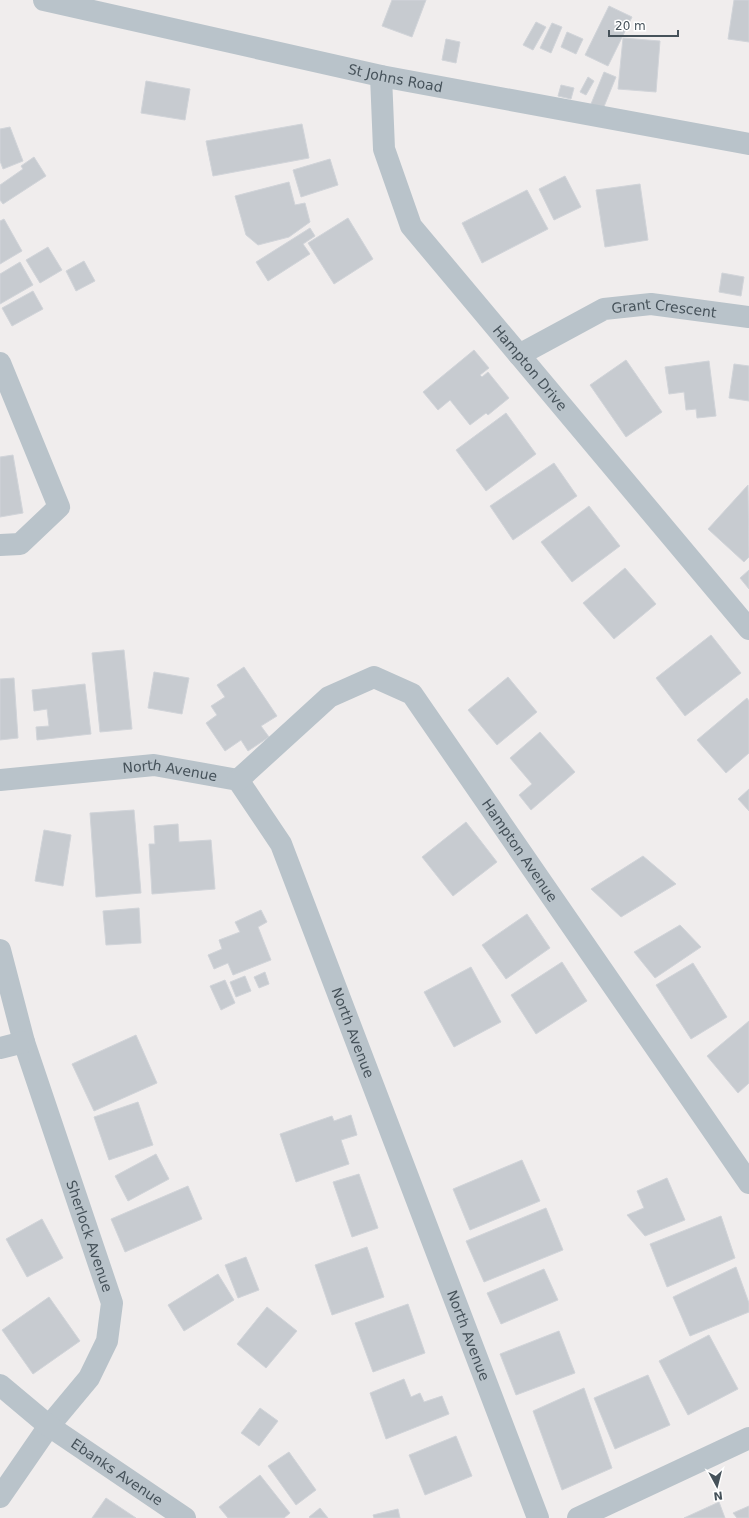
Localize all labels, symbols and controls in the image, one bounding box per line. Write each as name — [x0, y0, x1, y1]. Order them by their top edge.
scale bar — [609, 12, 678, 38]
text: 20 m — [615, 19, 646, 33]
street label: St Johns Road — [346, 61, 444, 95]
street label: Grant Crescent — [611, 296, 718, 321]
street label: Hampton Drive — [490, 322, 570, 414]
street label: North Avenue — [122, 757, 219, 784]
street label: Hampton Avenue — [479, 796, 561, 905]
street label: North Avenue — [328, 985, 377, 1080]
street label: Sherlock Avenue — [63, 1178, 116, 1294]
street label: North Avenue — [444, 1288, 493, 1383]
street label: Ebanks Avenue — [68, 1435, 166, 1509]
north arrow — [697, 1466, 737, 1506]
text: N — [713, 1488, 724, 1502]

